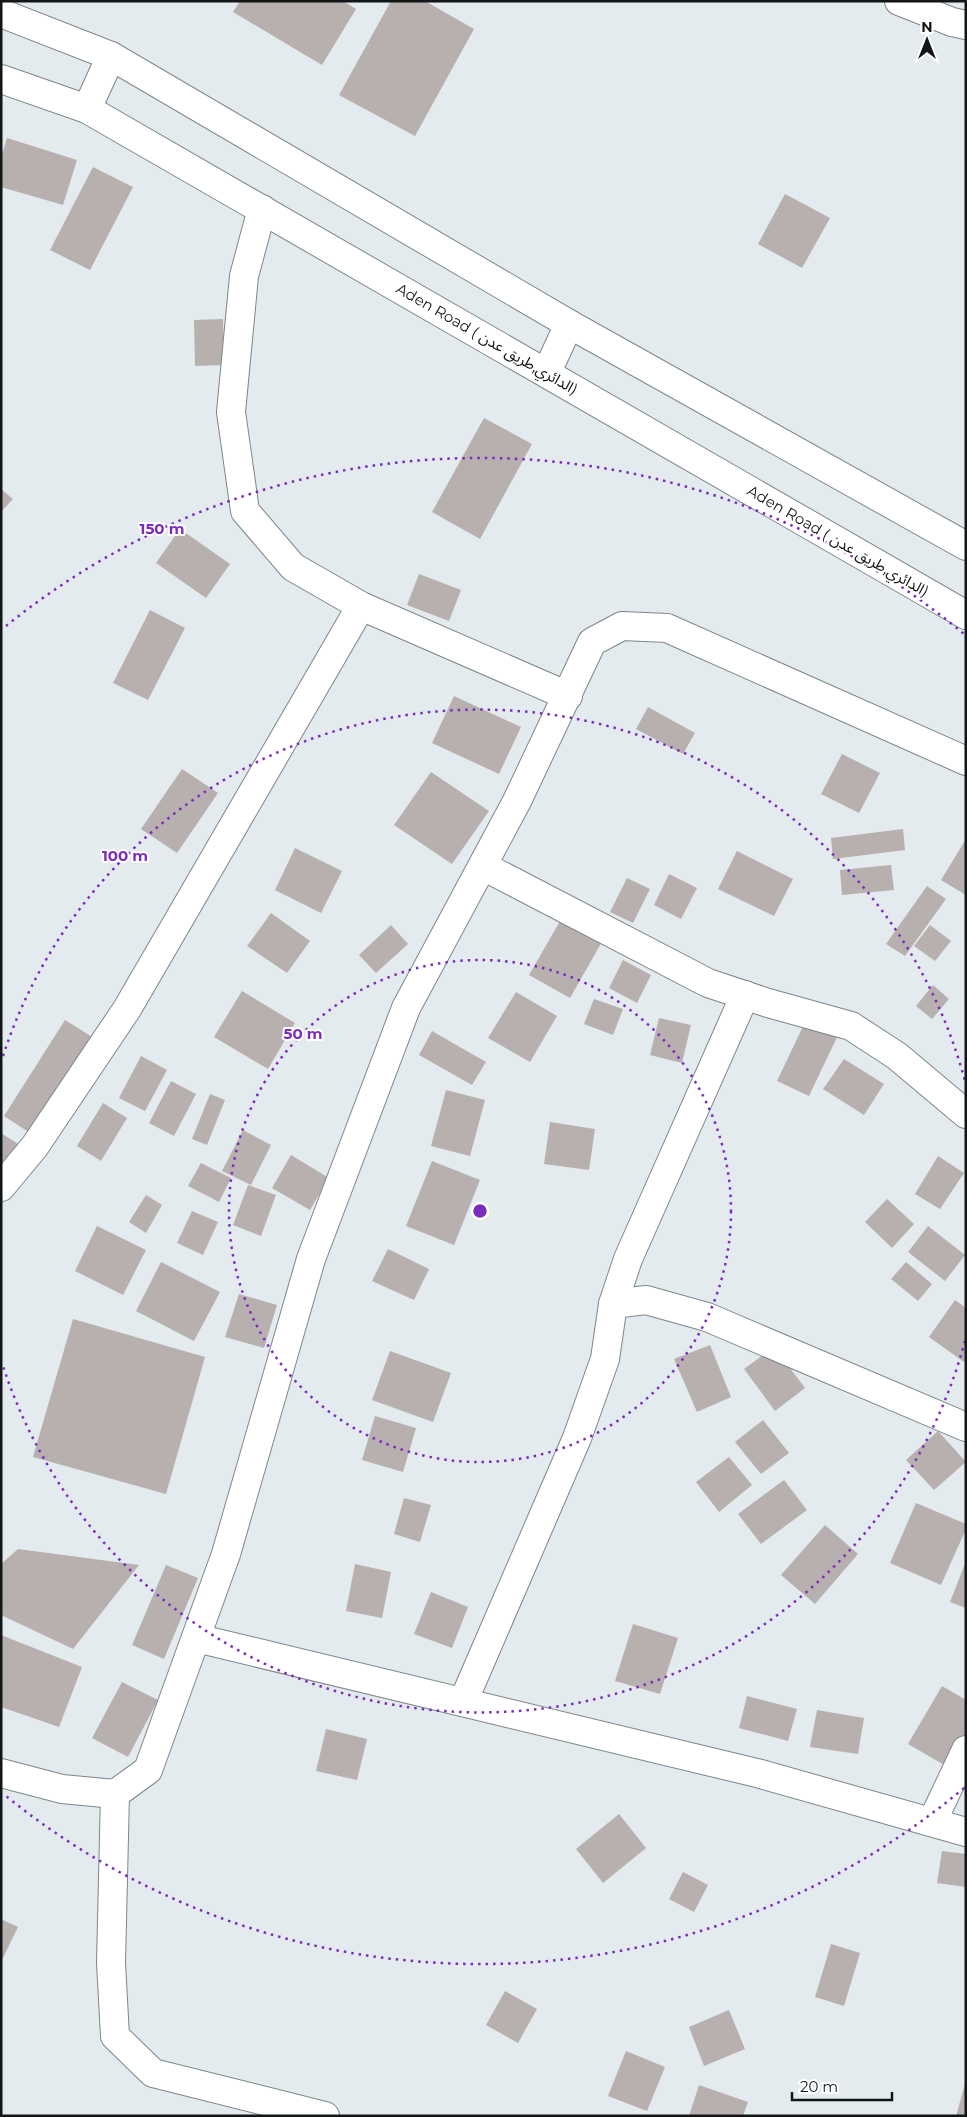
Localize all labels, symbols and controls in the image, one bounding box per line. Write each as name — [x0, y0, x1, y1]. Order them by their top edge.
north arrow — [902, 15, 952, 65]
text: N — [921, 18, 933, 36]
street label: Aden Road ( الدائري,طريق عدن) — [392, 279, 581, 401]
street label: Aden Road ( الدائري,طريق عدن) — [743, 481, 932, 603]
text: 150 m — [140, 519, 184, 538]
text: 100 m — [102, 846, 148, 865]
text: 50 m — [283, 1024, 323, 1043]
centre of rings — [471, 1202, 489, 1220]
scale bar — [792, 2070, 892, 2102]
text: 20 m — [800, 2077, 838, 2096]

